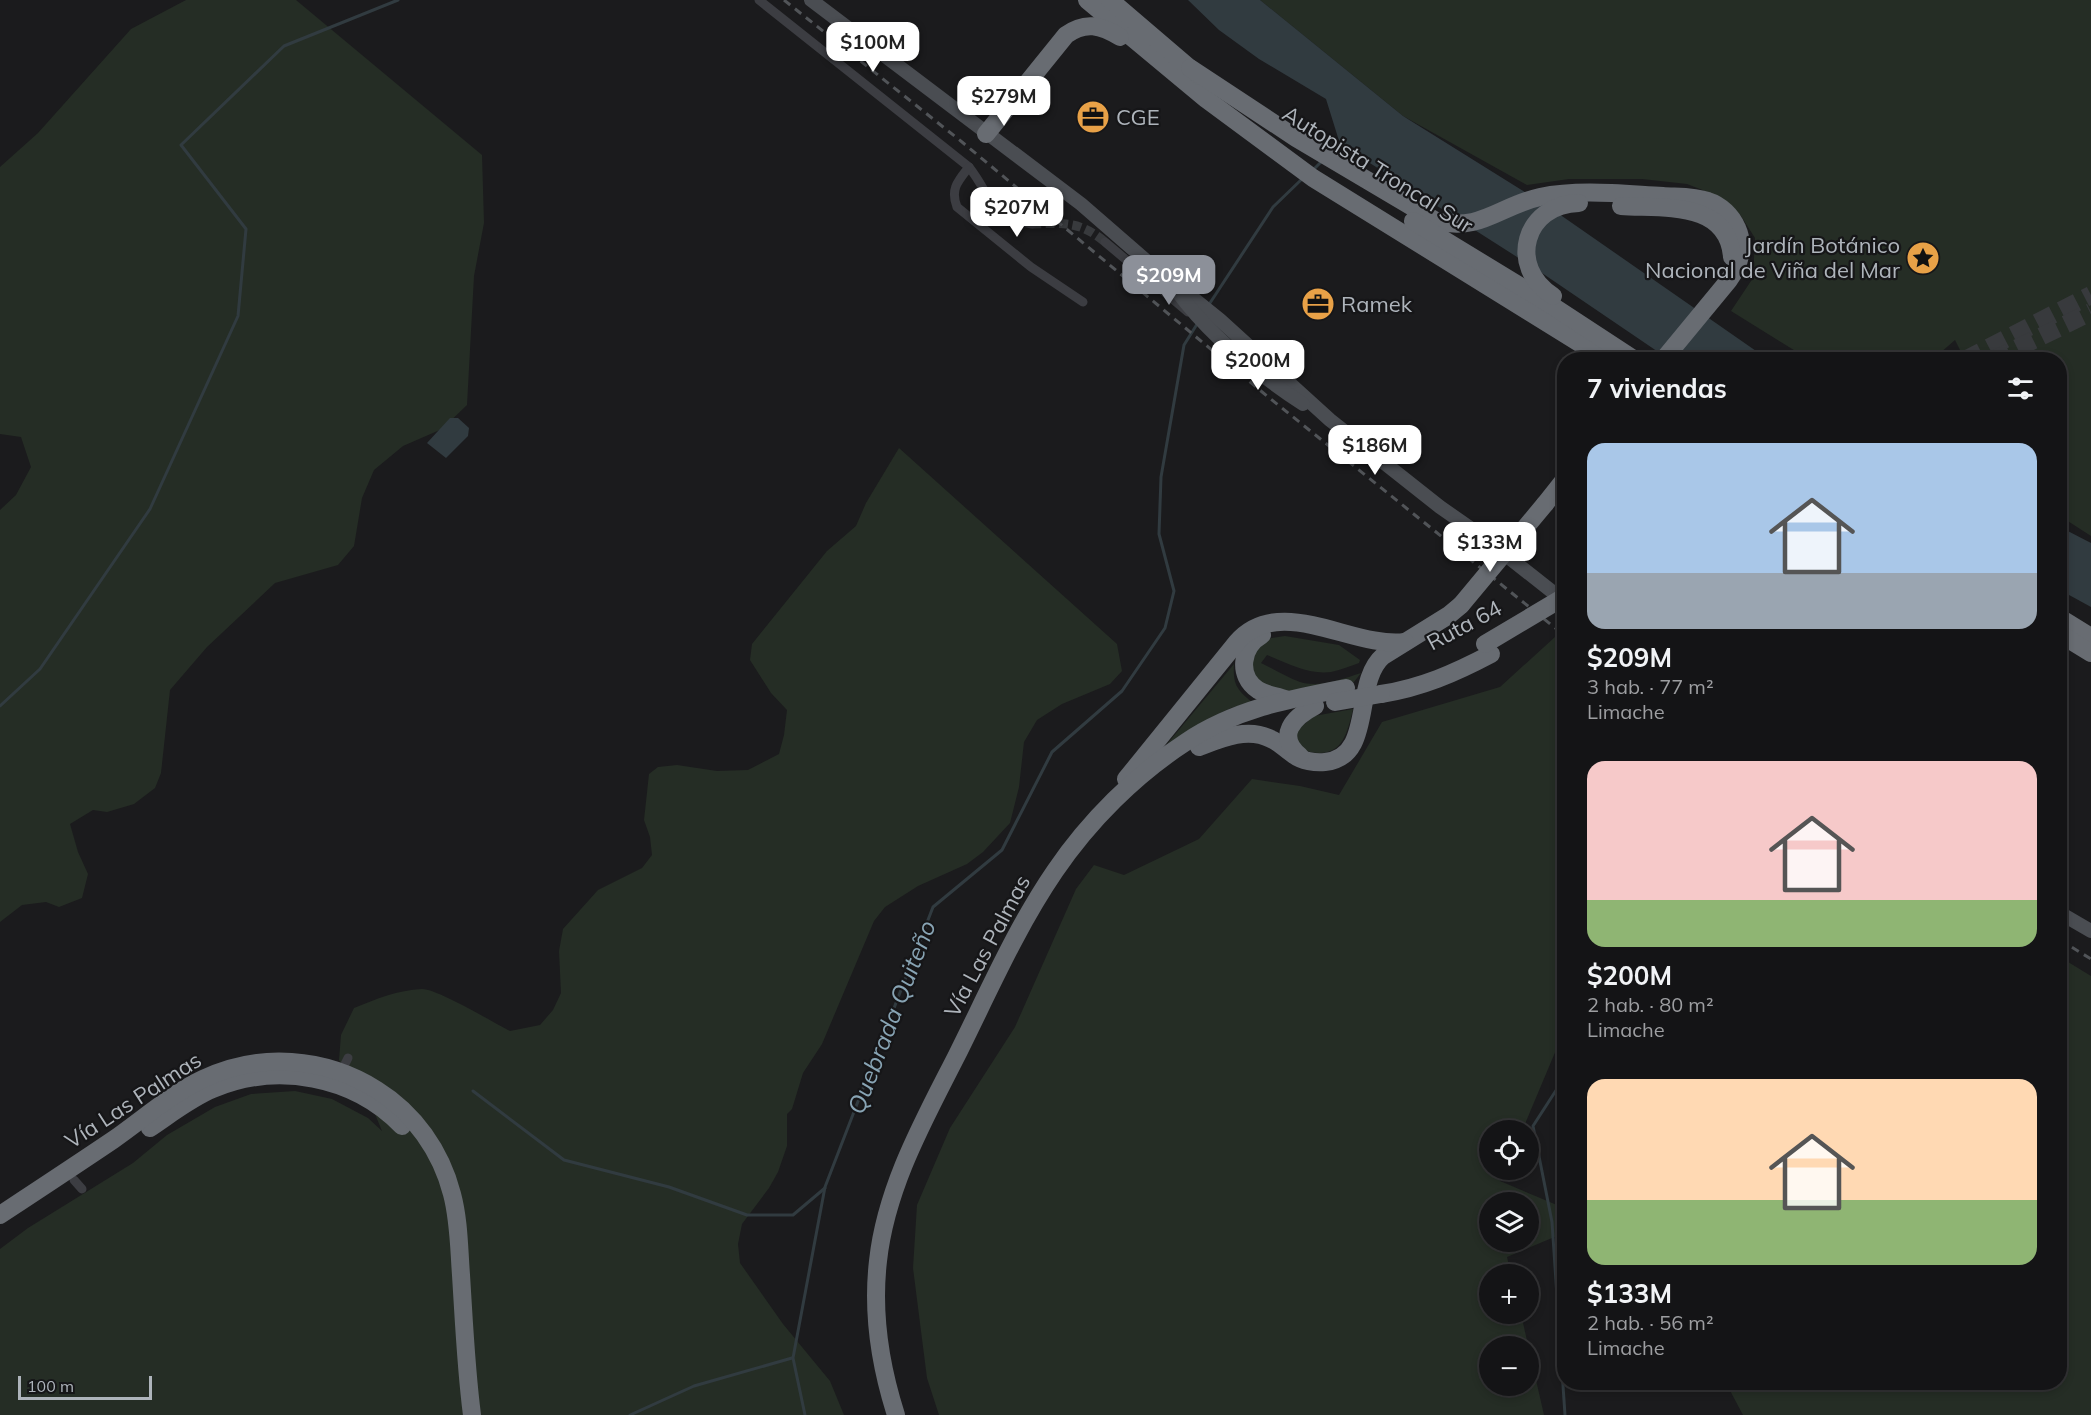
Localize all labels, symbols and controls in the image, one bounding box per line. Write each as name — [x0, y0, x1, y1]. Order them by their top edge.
pin: $100M — [831, 22, 915, 73]
text: $100M — [840, 29, 906, 54]
pin: $279M — [962, 76, 1046, 127]
text: $279M — [971, 83, 1037, 108]
office icon: CGE — [1075, 99, 1111, 135]
street label: Autopista Troncal Sur — [1278, 99, 1478, 239]
place label: CGE — [1116, 103, 1160, 131]
pin: $207M — [975, 187, 1059, 238]
text: $207M — [984, 194, 1050, 219]
place label: Jardín Botánico Nacional de Viña del Mar — [1645, 231, 1900, 284]
place icon: Jardín Botánico Nacional de Viña del Mar — [1905, 240, 1941, 276]
pin: $209M — [1127, 255, 1211, 306]
text: $209M — [1136, 262, 1202, 287]
office icon: Ramek — [1300, 286, 1336, 322]
place label: Ramek — [1341, 290, 1413, 318]
pin: $200M — [1216, 340, 1300, 391]
text: $200M — [1225, 347, 1291, 372]
text: 7 viviendas — [1587, 372, 1727, 405]
icon: filters — [2004, 372, 2037, 405]
pin: $186M — [1333, 425, 1417, 476]
text: $186M — [1342, 432, 1408, 457]
icon: home — [1758, 482, 1866, 590]
pin: $133M — [1448, 522, 1532, 573]
text: $133M — [1457, 529, 1523, 554]
street label: Ruta 64 — [1422, 594, 1506, 656]
text: $209M — [1587, 641, 1672, 674]
text: 3 hab. · 77 m² — [1587, 674, 1714, 699]
text: Limache — [1587, 699, 1665, 724]
icon: home — [1758, 800, 1866, 908]
street label: Vía Las Palmas — [938, 870, 1036, 1022]
water label: Quebrada Quiteño — [840, 916, 942, 1118]
text: $200M — [1587, 959, 1672, 992]
text: 2 hab. · 80 m² — [1587, 992, 1714, 1017]
text: Limache — [1587, 1017, 1665, 1042]
street label: Vía Las Palmas — [60, 1045, 206, 1155]
icon: home — [1758, 1118, 1866, 1226]
map controls — [1479, 1120, 1539, 1396]
button: locate — [1479, 1120, 1539, 1180]
button: layers — [1479, 1192, 1539, 1252]
button: + — [1479, 1264, 1539, 1324]
text: $133M — [1587, 1277, 1672, 1310]
text: 2 hab. · 56 m² — [1587, 1310, 1714, 1335]
text: Limache — [1587, 1335, 1665, 1360]
button: − — [1479, 1336, 1539, 1396]
scale bar — [18, 1373, 152, 1400]
text: 100 m — [27, 1376, 74, 1396]

